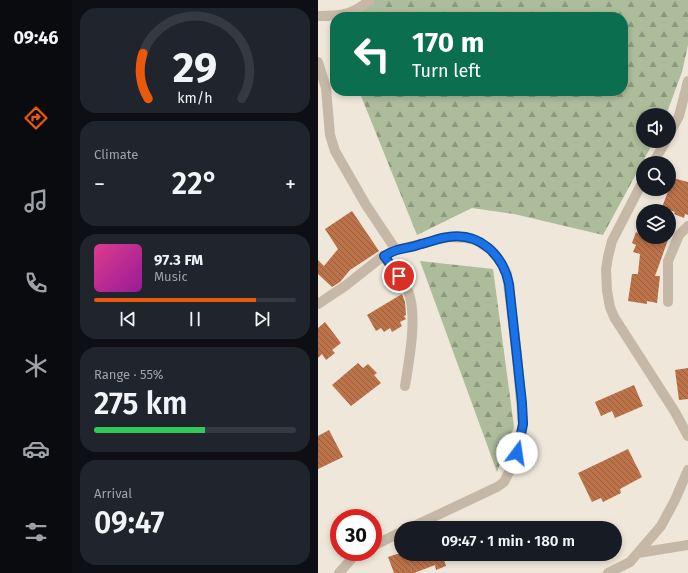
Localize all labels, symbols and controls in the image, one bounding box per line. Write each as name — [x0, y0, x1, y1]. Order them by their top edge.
text: 170 m — [412, 26, 484, 59]
text: 09:46 — [14, 27, 58, 49]
icon: left — [346, 28, 398, 80]
text: 29 — [173, 42, 217, 92]
text: Turn left — [412, 60, 481, 82]
text: km/h — [177, 89, 213, 106]
icon: directions — [22, 104, 50, 132]
map controls — [636, 108, 676, 244]
button: sound — [636, 108, 676, 148]
text: Climate — [94, 147, 138, 162]
button: search — [636, 156, 676, 196]
text: 22° — [172, 166, 218, 202]
text: − — [94, 171, 105, 198]
text: + — [285, 171, 296, 198]
icon: music — [22, 187, 50, 215]
button: layers — [636, 204, 676, 244]
text: 97.3 FM — [154, 251, 203, 269]
pin — [382, 259, 416, 293]
icon: arrive — [388, 265, 410, 287]
icon: phone — [22, 269, 50, 297]
text: Music — [154, 269, 188, 284]
icon: previous — [117, 308, 139, 330]
icon: pause — [184, 308, 206, 330]
icon: next — [251, 308, 273, 330]
icon: climate — [22, 352, 50, 380]
text: Range · 55% — [94, 367, 164, 382]
text: 275 km — [94, 386, 187, 422]
position arrow — [496, 432, 538, 474]
icon: car — [22, 435, 50, 463]
text: Arrival — [94, 486, 132, 501]
text: 09:47 — [94, 505, 164, 541]
speed limit sign: 30 — [330, 509, 382, 561]
icon: filters — [22, 518, 50, 546]
text: 09:47 · 1 min · 180 m — [441, 532, 575, 550]

